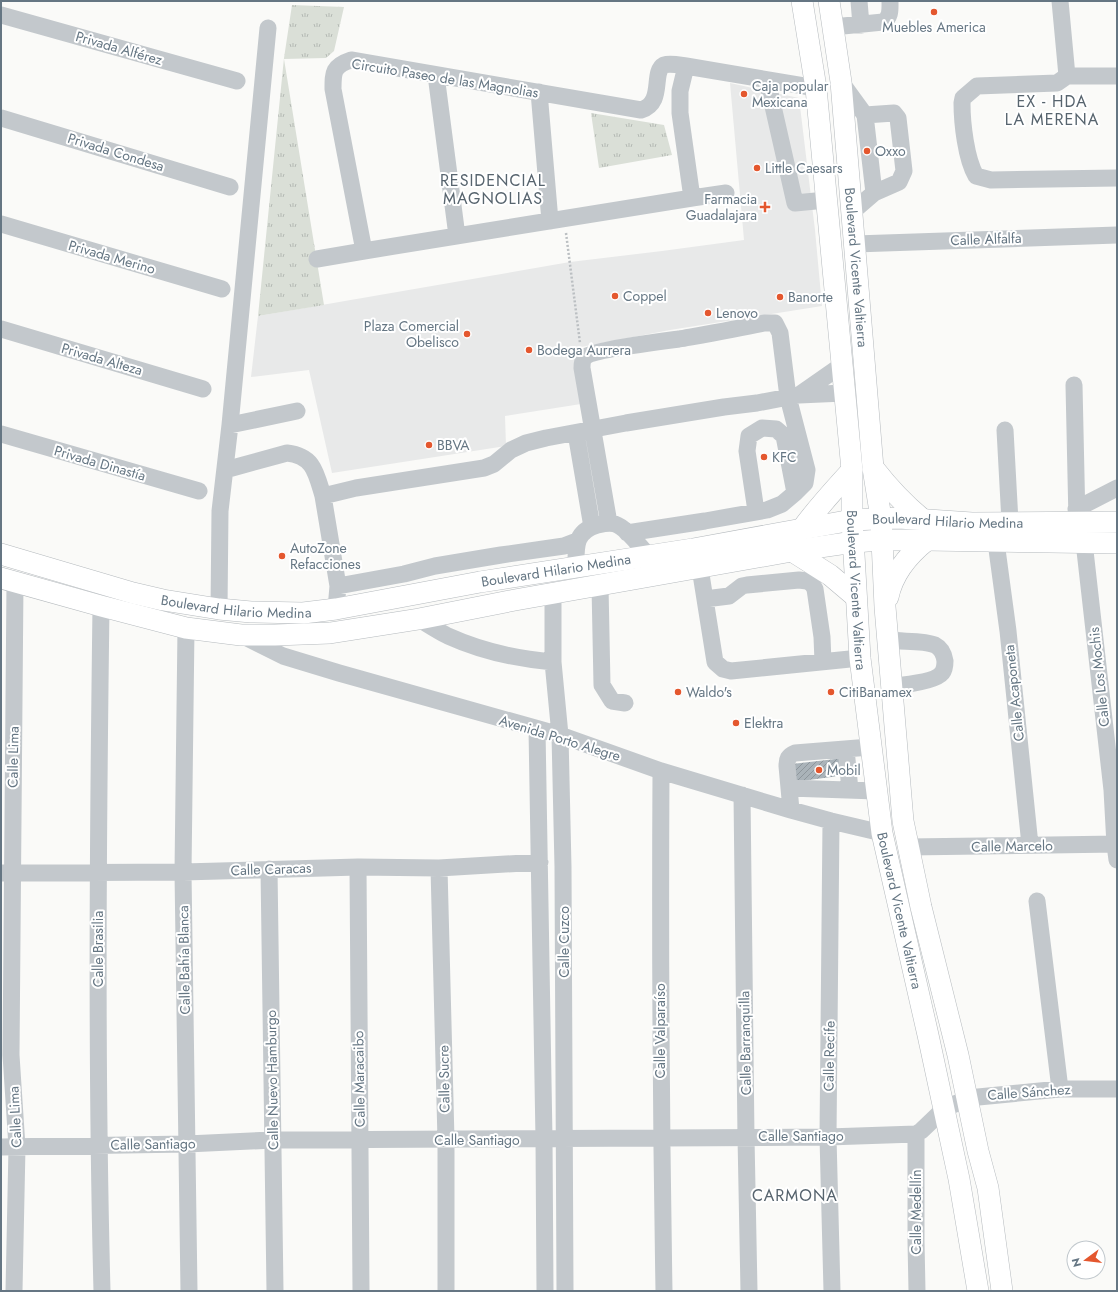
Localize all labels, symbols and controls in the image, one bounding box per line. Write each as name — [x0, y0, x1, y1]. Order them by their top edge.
marker: Muebles America — [929, 7, 939, 17]
place label: Muebles America — [882, 17, 986, 37]
street label: Privada Alférez — [73, 26, 165, 70]
street label: Circuito Paseo de las Magnolias — [350, 53, 540, 103]
place label: Caja popular Mexicana — [752, 76, 829, 112]
marker: Caja popular Mexicana — [739, 89, 749, 99]
district label: EX - HDA LA MERENA — [1005, 90, 1099, 131]
street label: Privada Condesa — [65, 128, 167, 176]
place label: Oxxo — [875, 141, 906, 161]
marker: Oxxo — [862, 146, 872, 156]
place label: Little Caesars — [765, 158, 843, 178]
marker: Little Caesars — [752, 163, 762, 173]
district label: RESIDENCIAL MAGNOLIAS — [440, 169, 546, 210]
street label: Boulevard Vicente Valtierra — [840, 187, 873, 348]
place label: Farmacia Guadalajara — [686, 189, 757, 225]
marker: Farmacia Guadalajara — [760, 202, 770, 212]
street label: Calle Alfalfa — [950, 228, 1022, 250]
street label: Privada Merino — [66, 235, 158, 279]
place label: Coppel — [623, 286, 667, 306]
place label: Banorte — [788, 287, 833, 307]
marker: Coppel — [610, 291, 620, 301]
marker: Banorte — [775, 292, 785, 302]
place label: Lenovo — [716, 303, 758, 323]
marker: Lenovo — [703, 308, 713, 318]
place label: Plaza Comercial Obelisco — [364, 316, 459, 352]
marker: Plaza Comercial Obelisco — [462, 329, 472, 339]
street label: Privada Alteza — [59, 338, 145, 380]
place label: Bodega Aurrera — [537, 340, 631, 360]
marker: Bodega Aurrera — [524, 345, 534, 355]
place label: BBVA — [437, 435, 470, 455]
street label: Privada Dinastía — [52, 440, 148, 486]
marker: BBVA — [424, 440, 434, 450]
place label: KFC — [772, 447, 797, 467]
marker: KFC — [759, 452, 769, 462]
street label: Boulevard Hilario Medina — [872, 508, 1023, 533]
street label: Boulevard Vicente Valtierra — [842, 510, 871, 671]
place label: AutoZone Refacciones — [290, 538, 361, 574]
street label: Boulevard Hilario Medina — [480, 549, 632, 592]
marker: AutoZone Refacciones — [277, 551, 287, 561]
street label: Boulevard Hilario Medina — [159, 590, 312, 623]
street label: Calle Los Mochis — [1084, 626, 1114, 728]
street label: Calle Acaponeta — [999, 644, 1029, 742]
place label: Waldo's — [686, 682, 732, 702]
place label: CitiBanamex — [839, 682, 912, 702]
marker: Waldo's — [673, 687, 683, 697]
marker: CitiBanamex — [826, 687, 836, 697]
street label: Avenida Porto Alegre — [497, 710, 623, 766]
place label: Elektra — [744, 713, 783, 733]
marker: Elektra — [731, 718, 741, 728]
street label: Calle Lima — [2, 726, 24, 788]
place label: Mobil — [827, 760, 861, 780]
marker: Mobil — [814, 765, 824, 775]
street label: Boulevard Vicente Valtierra — [872, 830, 927, 991]
street label: Calle Marcelo — [971, 835, 1053, 857]
street label: Calle Caracas — [230, 858, 312, 880]
street label: Calle Bahía Blanca — [173, 905, 195, 1015]
street label: Calle Cuzco — [554, 906, 574, 978]
street label: Calle Brasilia — [88, 911, 108, 987]
street label: Calle Valparaíso — [650, 983, 670, 1079]
street label: Calle Barranquilla — [734, 991, 756, 1095]
street label: Calle Nuevo Hamburgo — [261, 1009, 283, 1150]
street label: Calle Recife — [818, 1020, 840, 1092]
street label: Calle Maracaibo — [348, 1030, 370, 1127]
street label: Calle Sucre — [433, 1045, 455, 1113]
street label: Calle Sánchez — [987, 1079, 1072, 1105]
street label: Calle Lima — [3, 1086, 27, 1148]
street label: Calle Santiago — [758, 1126, 844, 1146]
street label: Calle Santiago — [434, 1130, 520, 1150]
street label: Calle Santiago — [110, 1133, 196, 1155]
street label: Calle Medellín — [906, 1169, 926, 1255]
district label: CARMONA — [752, 1184, 838, 1207]
north arrow — [1066, 1240, 1106, 1280]
text: N — [1067, 1256, 1085, 1269]

